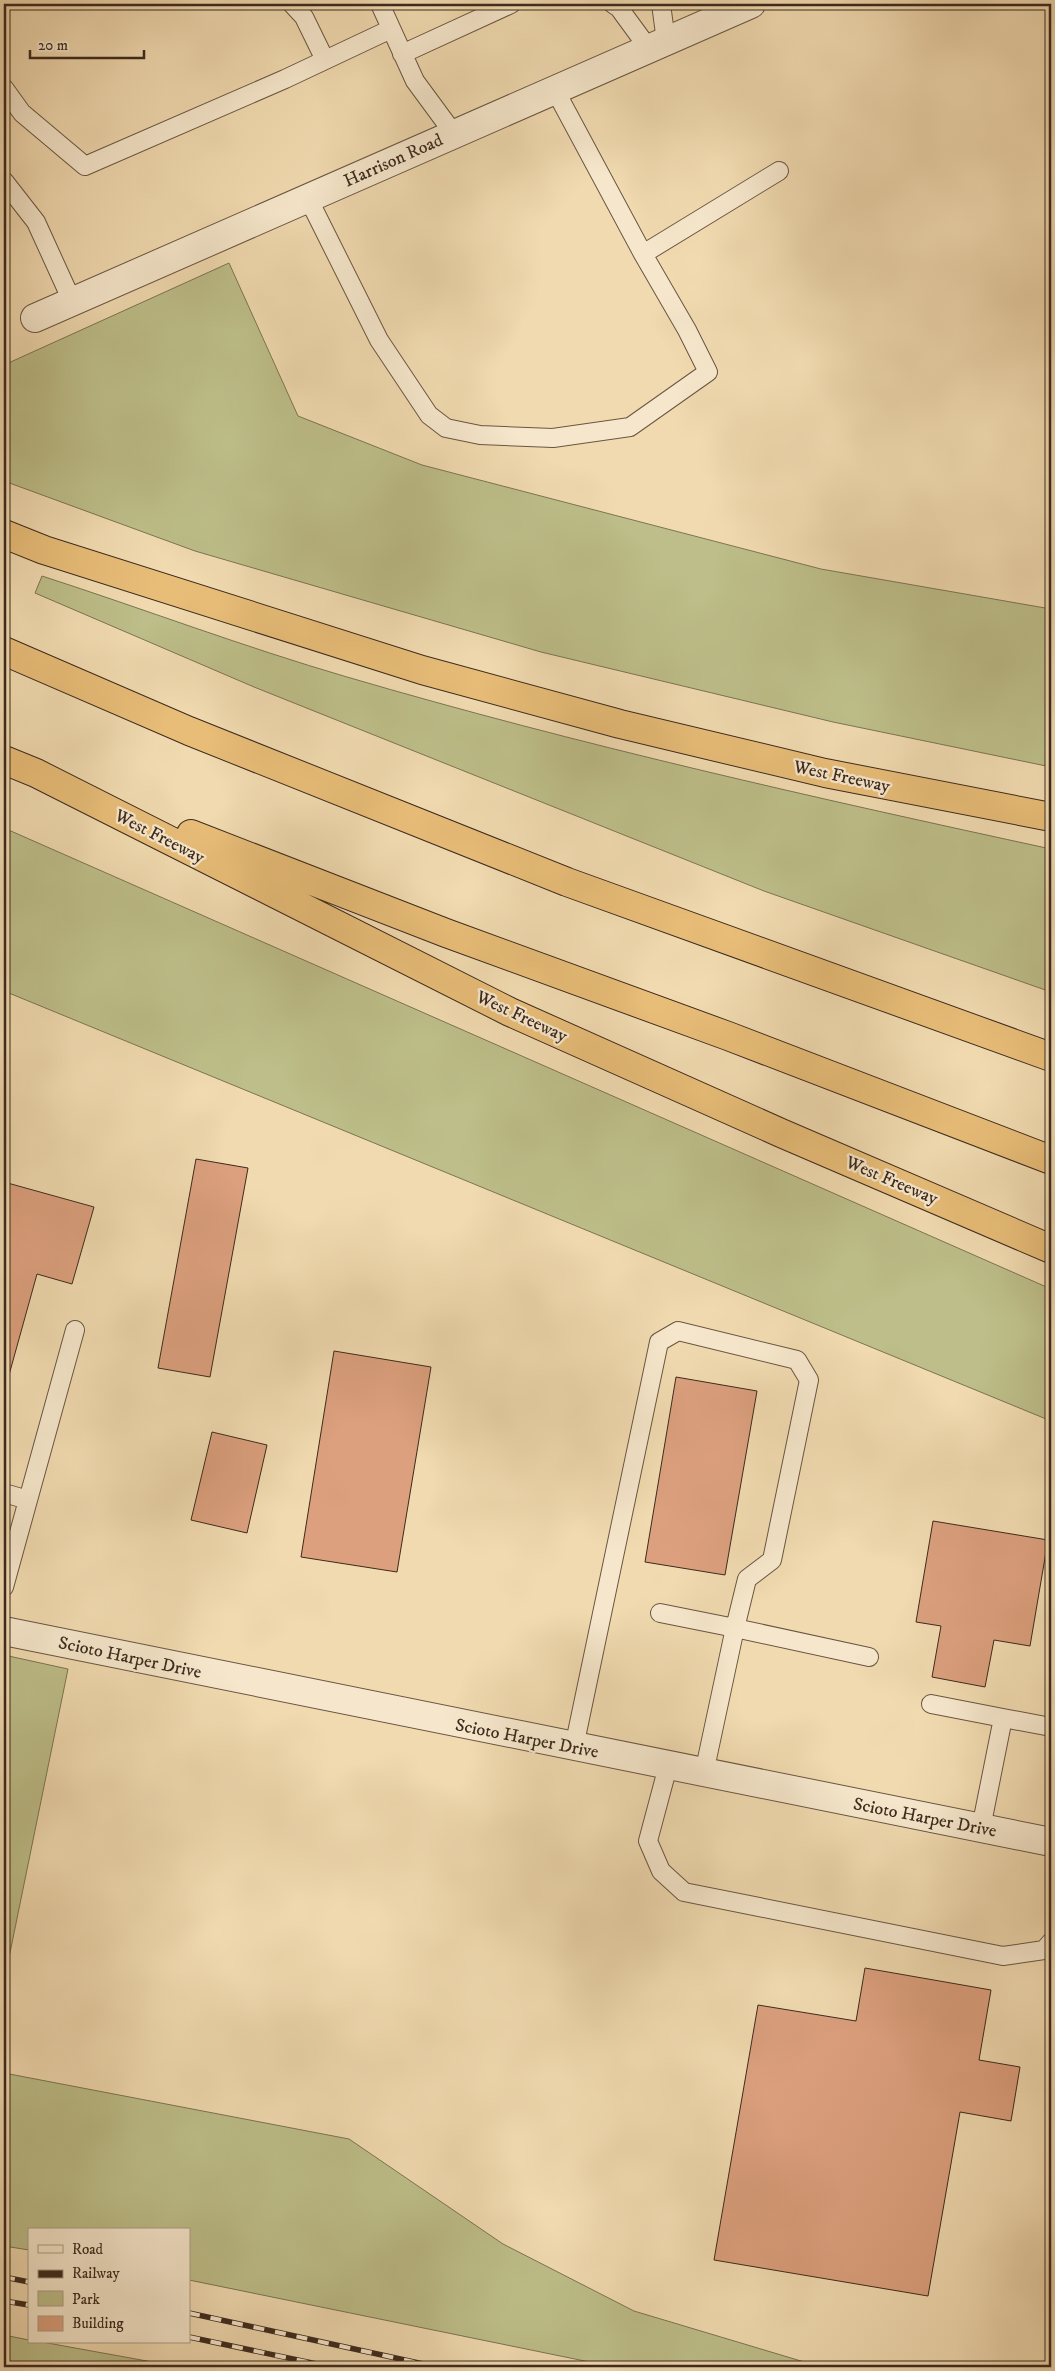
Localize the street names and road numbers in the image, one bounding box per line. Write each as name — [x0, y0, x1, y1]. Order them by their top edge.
street label: Harrison Road — [340, 129, 446, 193]
street label: West Freeway — [791, 756, 892, 798]
street label: West Freeway — [110, 804, 209, 869]
street label: West Freeway — [472, 986, 571, 1048]
street label: West Freeway — [841, 1151, 941, 1210]
street label: Scioto Harper Drive — [56, 1632, 203, 1684]
street label: Scioto Harper Drive — [453, 1714, 600, 1764]
street label: Scioto Harper Drive — [851, 1793, 998, 1843]

